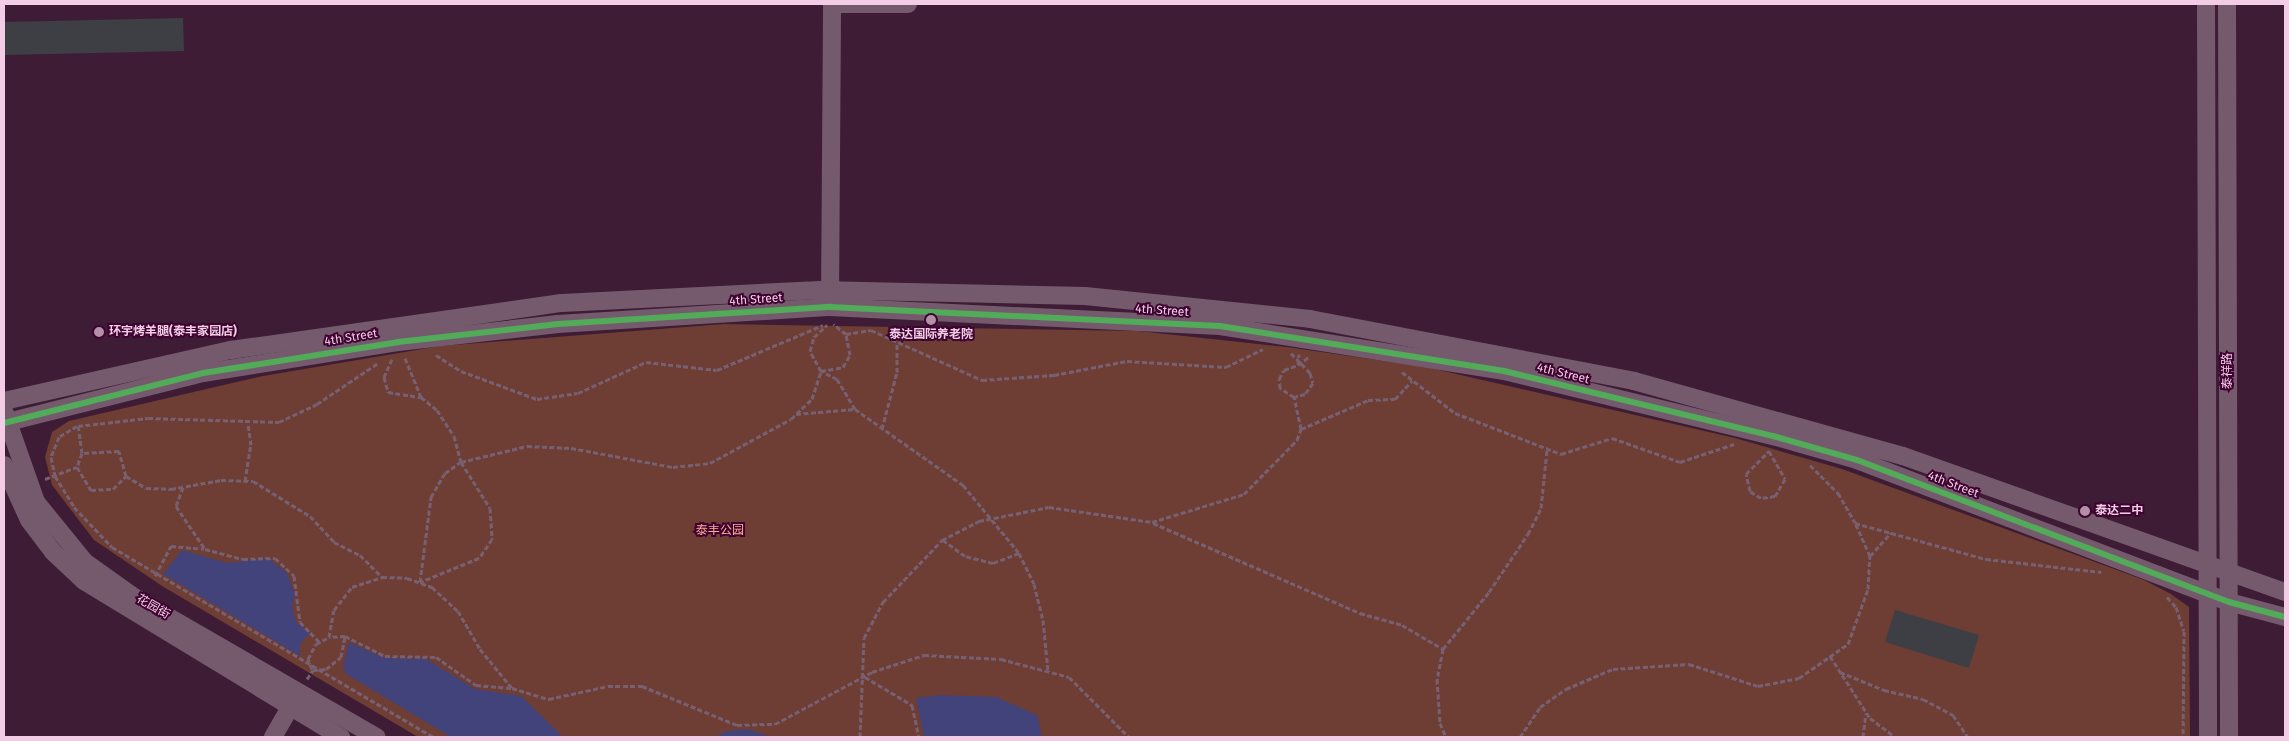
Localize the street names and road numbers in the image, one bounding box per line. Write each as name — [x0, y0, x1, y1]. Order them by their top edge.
street label: 4th Street — [729, 291, 783, 309]
street label: 4th Street — [1135, 302, 1189, 320]
street label: 4th Street — [323, 327, 379, 349]
street label: 泰祥路 — [2221, 353, 2235, 389]
street label: 4th Street — [1535, 361, 1591, 387]
street label: 4th Street — [1925, 469, 1981, 501]
street label: 花园街 — [134, 592, 172, 622]

